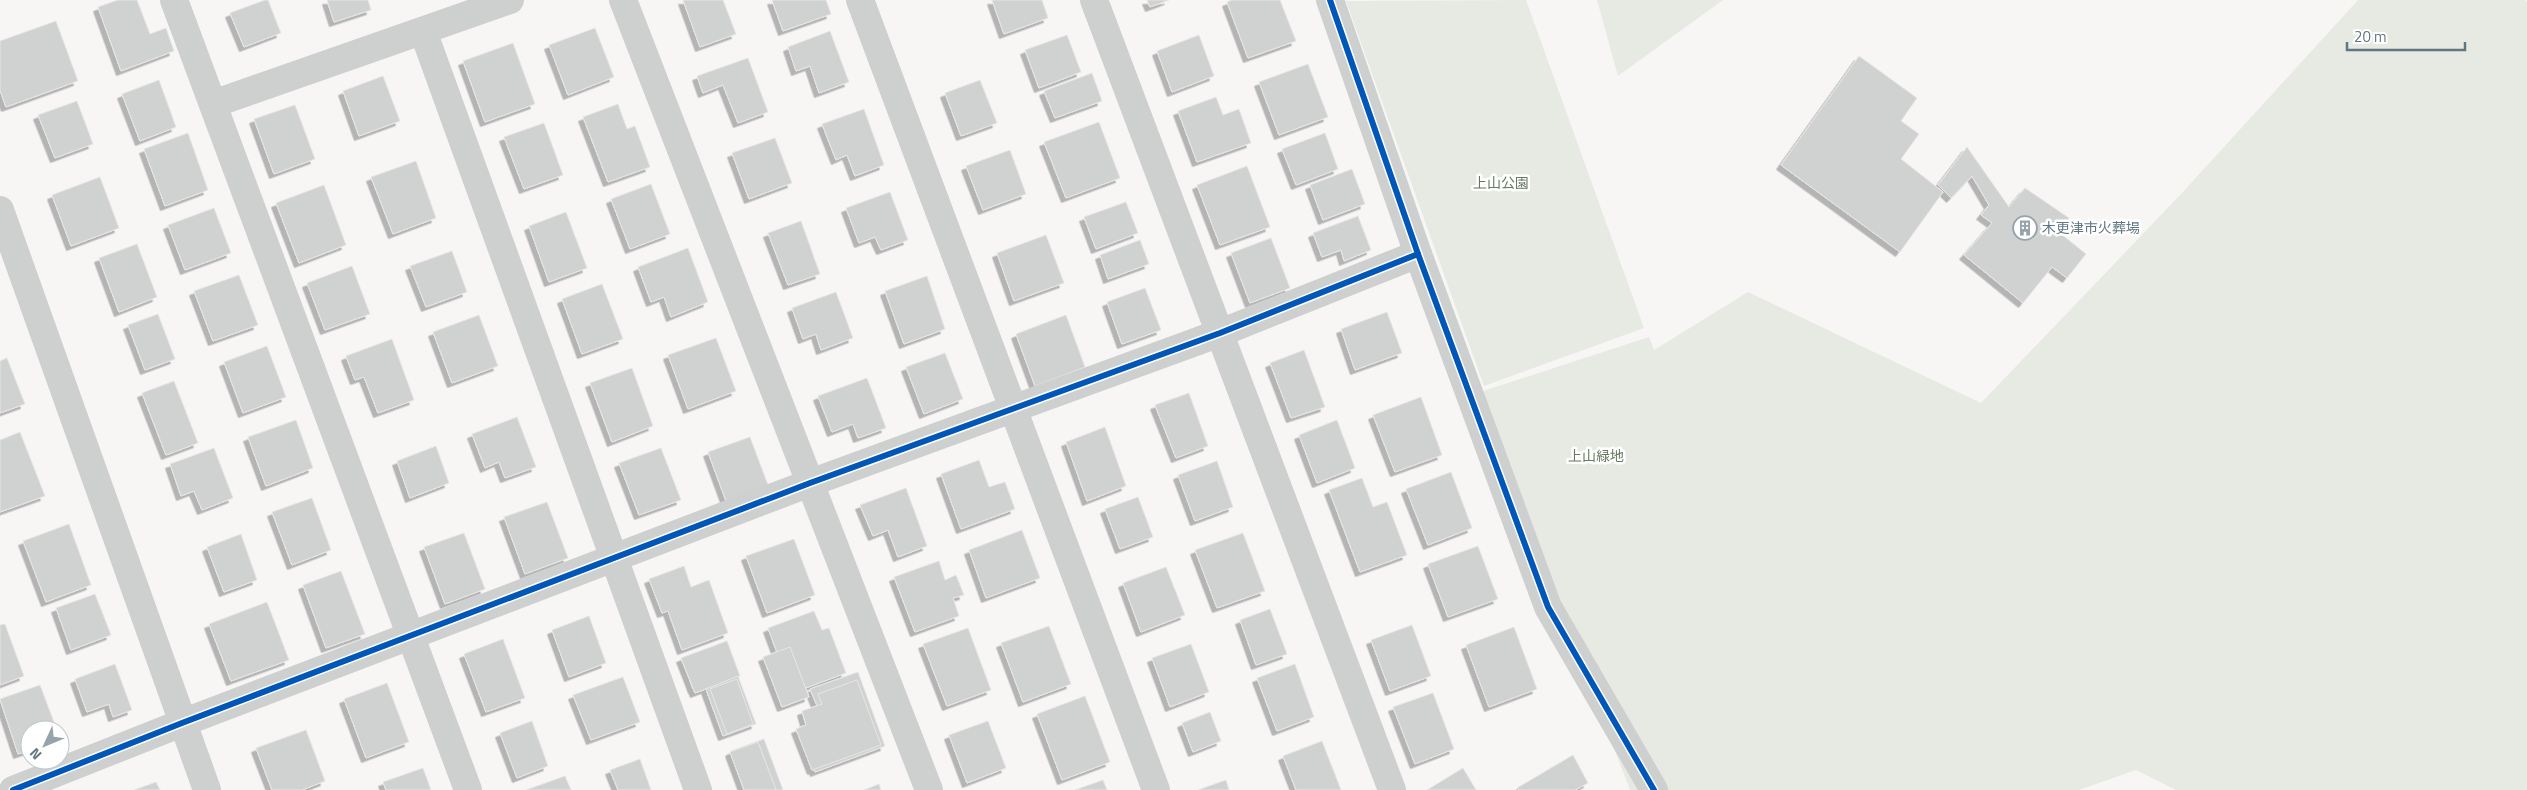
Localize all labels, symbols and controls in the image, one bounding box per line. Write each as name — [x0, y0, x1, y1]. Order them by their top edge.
scale bar — [2347, 20, 2464, 52]
text: 20 m — [2354, 25, 2387, 48]
park label: 上山公園 — [1473, 172, 1529, 193]
building icon: 木更津市火葬場 — [2012, 215, 2038, 241]
place label: 木更津市火葬場 — [2042, 217, 2140, 238]
park label: 上山緑地 — [1568, 445, 1624, 466]
north arrow — [20, 720, 70, 770]
text: N — [24, 744, 46, 765]

